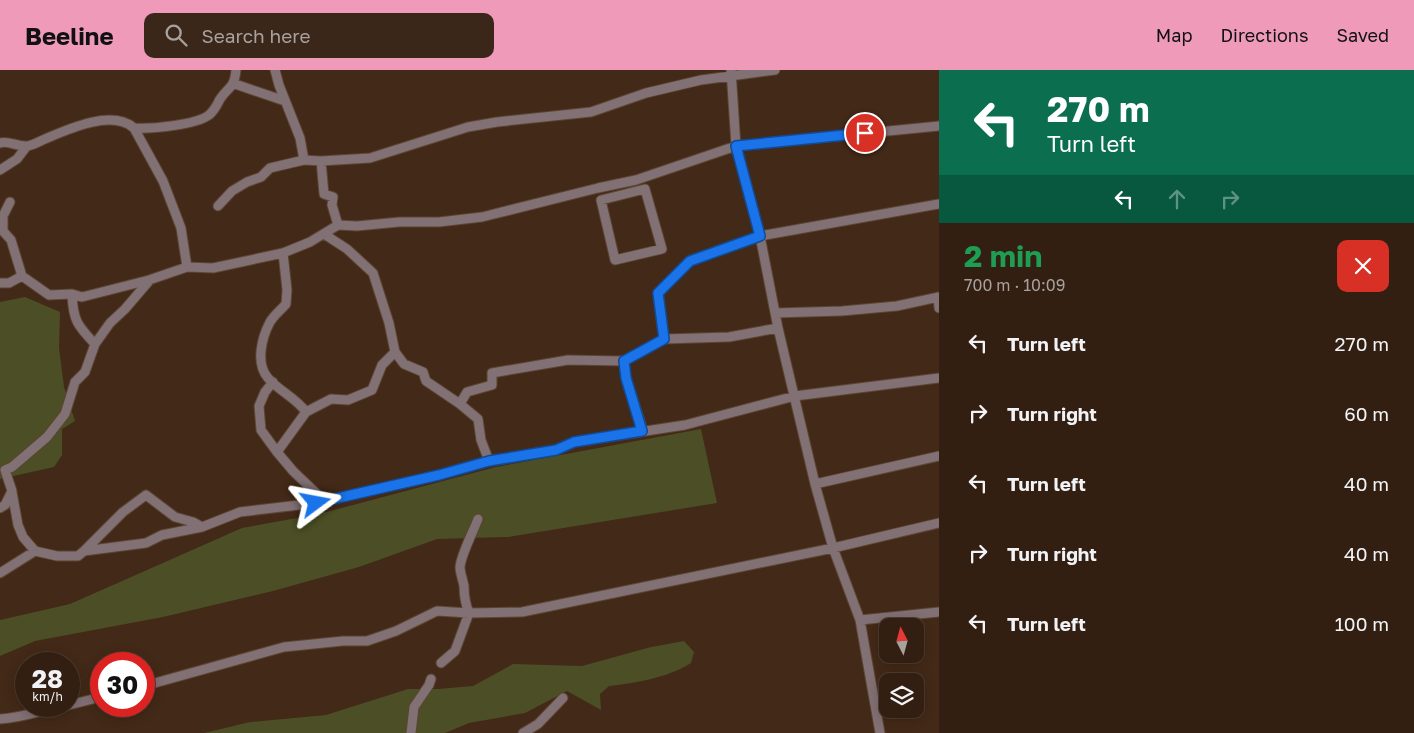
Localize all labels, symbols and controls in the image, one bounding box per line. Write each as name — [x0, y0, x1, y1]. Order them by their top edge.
search box — [144, 13, 494, 58]
text: Beeline — [25, 21, 114, 50]
icon: search — [162, 21, 190, 49]
text: Search here — [202, 24, 310, 47]
text: Map — [1156, 24, 1192, 46]
text: Directions — [1220, 24, 1308, 46]
text: Saved — [1336, 24, 1389, 46]
text: 270 m — [1047, 88, 1150, 130]
icon: left — [964, 90, 1029, 155]
pin — [844, 112, 886, 154]
icon: arrive — [851, 119, 879, 147]
text: Turn left — [1047, 130, 1136, 157]
icon: left — [1110, 185, 1138, 213]
icon: ahead — [1163, 185, 1191, 213]
icon: right — [1216, 185, 1244, 213]
text: 2 min — [964, 238, 1042, 274]
button: close — [1337, 240, 1389, 292]
text: 700 m · 10:09 — [964, 275, 1065, 295]
icon: left — [964, 329, 992, 357]
text: Turn left — [1007, 332, 1086, 355]
text: 270 m — [1335, 332, 1389, 355]
icon: right — [964, 399, 992, 427]
text: Turn right — [1007, 402, 1097, 425]
text: 60 m — [1344, 402, 1389, 425]
icon: left — [964, 469, 992, 497]
text: Turn left — [1007, 472, 1086, 495]
text: 40 m — [1344, 472, 1389, 495]
position arrow — [289, 476, 341, 528]
icon: right — [964, 539, 992, 567]
text: Turn right — [1007, 542, 1097, 565]
text: 40 m — [1344, 542, 1389, 565]
icon: left — [964, 609, 992, 637]
text: Turn left — [1007, 612, 1086, 635]
text: 100 m — [1335, 612, 1389, 635]
north arrow — [879, 618, 924, 662]
map controls — [879, 618, 924, 718]
speed limit sign: 30 — [90, 652, 155, 717]
text: 28 — [32, 663, 63, 694]
button: layers — [879, 673, 924, 718]
text: km/h — [32, 689, 63, 704]

